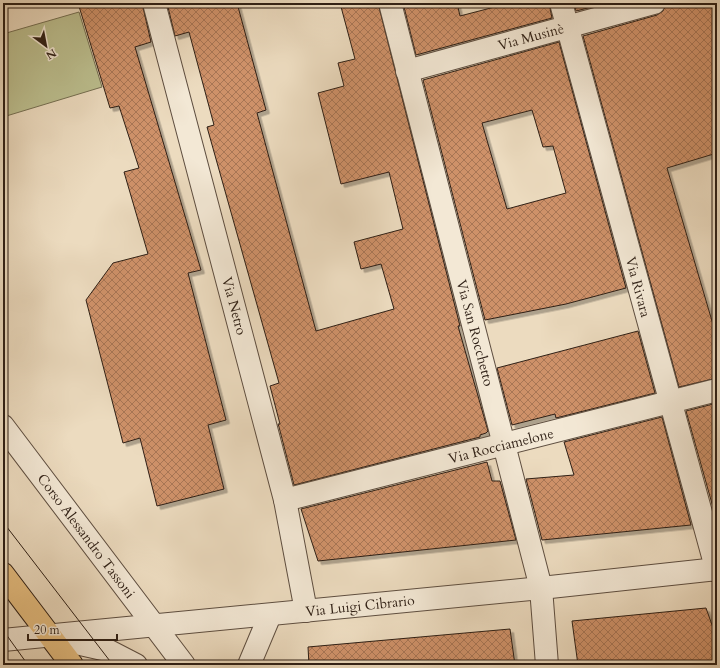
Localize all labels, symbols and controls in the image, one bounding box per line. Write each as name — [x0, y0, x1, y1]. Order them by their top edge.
street label: Via Musinè — [496, 19, 566, 55]
north arrow — [26, 26, 66, 66]
text: N — [43, 45, 59, 63]
street label: Via Rivara — [621, 255, 655, 319]
street label: Via Netro — [217, 275, 251, 338]
street label: Via San Rocchetto — [452, 278, 498, 389]
street label: Via Rocciamelone — [446, 424, 556, 468]
street label: Corso Alessandro Tassoni — [33, 470, 139, 602]
street label: Via Luigi Cibrario — [305, 591, 416, 621]
scale bar — [28, 616, 117, 642]
text: 20 m — [34, 622, 61, 638]

